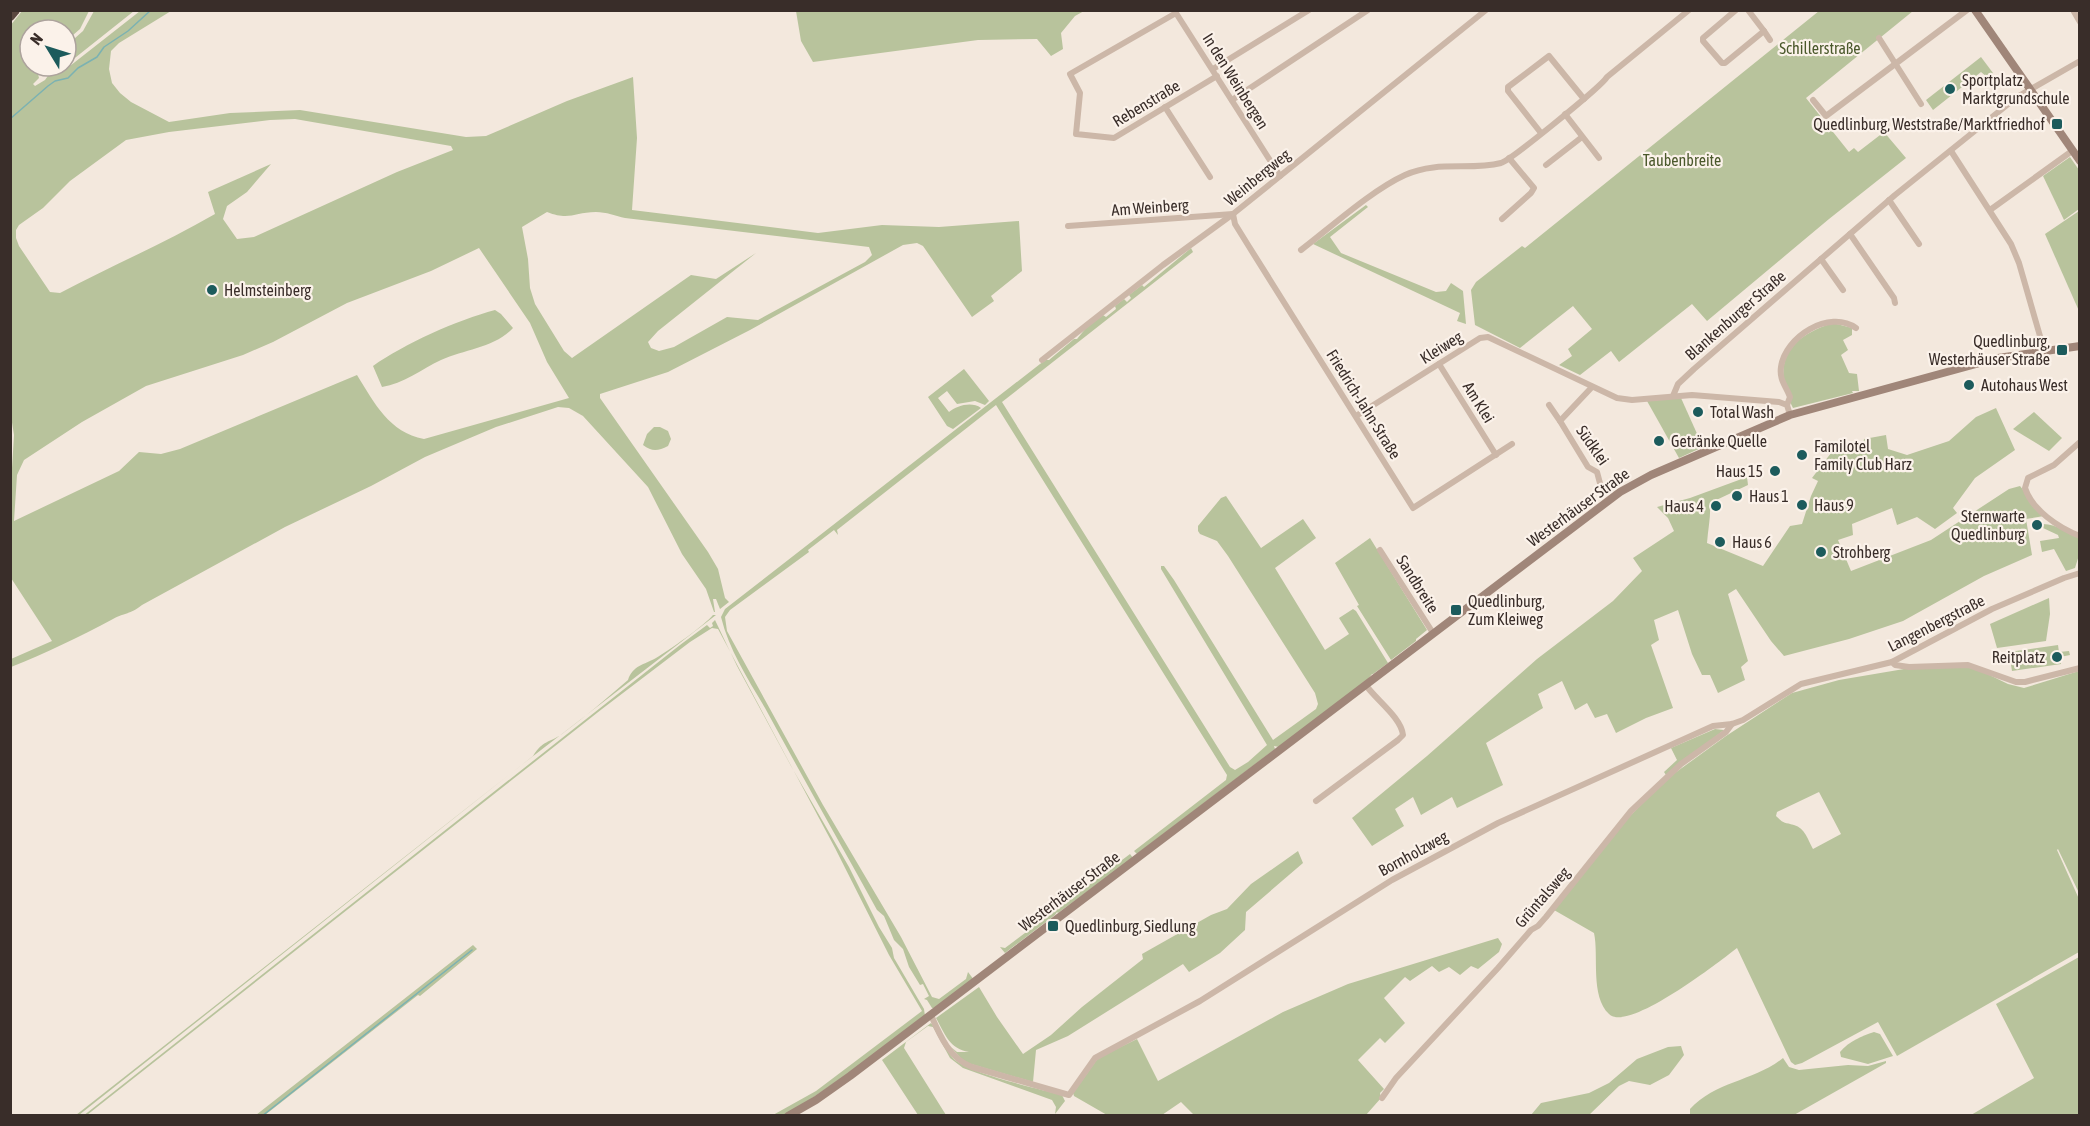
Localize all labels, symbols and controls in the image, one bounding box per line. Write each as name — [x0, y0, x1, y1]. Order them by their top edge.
north arrow — [18, 18, 78, 78]
text: N — [26, 29, 46, 48]
street label: In den Weinbergen — [1199, 30, 1273, 133]
park label: Schillerstraße — [1779, 39, 1861, 57]
place label: Sportplatz Marktgrundschule — [1962, 71, 2070, 108]
street label: Rebenstraße — [1109, 76, 1183, 130]
marker: Sportplatz Marktgrundschule — [1943, 82, 1957, 96]
place label: Quedlinburg, Weststraße/Marktfriedhof — [1813, 115, 2046, 134]
marker: Quedlinburg, Weststraße/Marktfriedhof — [2050, 117, 2064, 131]
street label: Weinbergweg — [1221, 145, 1294, 210]
park label: Taubenbreite — [1643, 151, 1721, 169]
street label: Am Weinberg — [1111, 195, 1189, 220]
street label: Blankenburger Straße — [1681, 267, 1789, 364]
place label: Helmsteinberg — [224, 281, 311, 300]
marker: Helmsteinberg — [205, 283, 219, 297]
street label: Kleiweg — [1417, 327, 1466, 368]
place label: Quedlinburg, Westerhäuser Straße — [1929, 332, 2050, 368]
marker: Quedlinburg, Westerhäuser Straße — [2055, 343, 2069, 357]
street label: Friedrich-Jahn-Straße — [1323, 346, 1405, 462]
place label: Autohaus West — [1981, 376, 2068, 394]
street label: Am Klei — [1460, 378, 1498, 426]
marker: Autohaus West — [1962, 378, 1976, 392]
place label: Total Wash — [1710, 403, 1774, 421]
marker: Total Wash — [1691, 405, 1705, 419]
street label: Südklei — [1573, 422, 1613, 468]
place label: Getränke Quelle — [1671, 432, 1767, 450]
marker: Getränke Quelle — [1652, 434, 1666, 448]
place label: Familotel Family Club Harz — [1814, 437, 1912, 474]
marker: Familotel Family Club Harz — [1795, 448, 1809, 462]
place label: Haus 15 — [1716, 462, 1763, 480]
street label: Westerhäuser Straße — [1524, 464, 1632, 550]
marker: Haus 15 — [1768, 464, 1782, 478]
place label: Haus 1 — [1749, 487, 1789, 505]
marker: Haus 1 — [1730, 489, 1744, 503]
place label: Haus 9 — [1814, 496, 1854, 514]
place label: Haus 4 — [1664, 497, 1704, 515]
marker: Haus 9 — [1795, 498, 1809, 512]
marker: Haus 4 — [1709, 499, 1723, 513]
place label: Sternwarte Quedlinburg — [1951, 507, 2025, 544]
marker: Sternwarte Quedlinburg — [2030, 518, 2044, 532]
place label: Haus 6 — [1732, 533, 1772, 551]
marker: Haus 6 — [1713, 535, 1727, 549]
place label: Strohberg — [1833, 543, 1890, 562]
marker: Strohberg — [1814, 545, 1828, 559]
street label: Sandbreite — [1393, 552, 1443, 616]
street label: Langenbergstraße — [1885, 591, 1988, 656]
place label: Quedlinburg, Zum Kleiweg — [1468, 592, 1545, 629]
marker: Quedlinburg, Zum Kleiweg — [1449, 603, 1463, 617]
place label: Reitplatz — [1992, 648, 2045, 667]
marker: Reitplatz — [2050, 650, 2064, 664]
street label: Bornholzweg — [1375, 827, 1451, 880]
street label: Westerhäuser Straße — [1015, 847, 1123, 935]
street label: Grüntalsweg — [1511, 863, 1574, 932]
place label: Quedlinburg, Siedlung — [1065, 917, 1196, 936]
marker: Quedlinburg, Siedlung — [1046, 919, 1060, 933]

